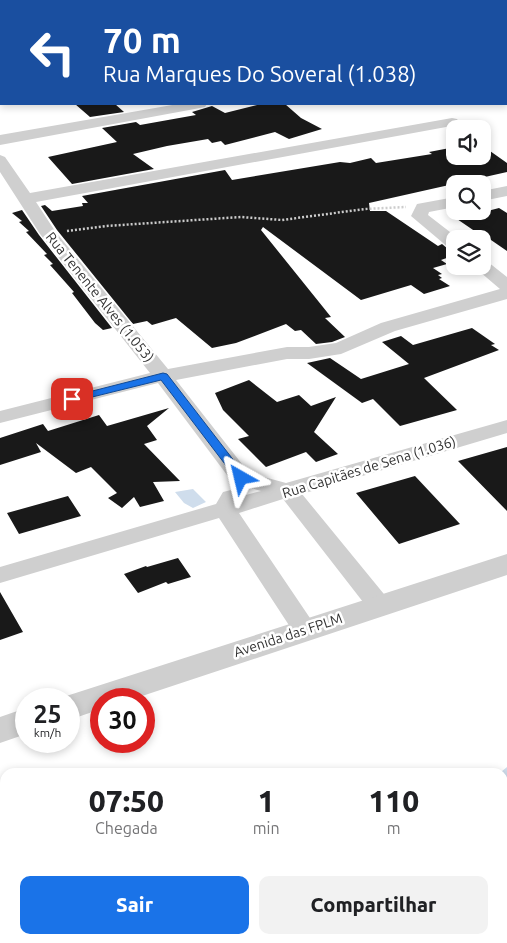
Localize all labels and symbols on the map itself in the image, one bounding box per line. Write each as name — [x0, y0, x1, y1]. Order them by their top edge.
street label: Rua Tenente Alves (1.053) — [43, 229, 157, 365]
pin — [51, 378, 93, 420]
street label: Rua Capitães de Sena (1.036) — [280, 433, 458, 501]
position arrow — [214, 451, 266, 503]
street label: Avenida das FPLM — [232, 610, 344, 660]
speed limit sign: 30 — [90, 688, 155, 753]

